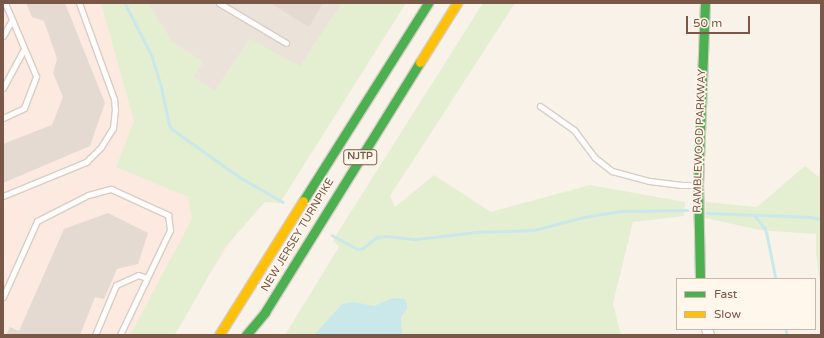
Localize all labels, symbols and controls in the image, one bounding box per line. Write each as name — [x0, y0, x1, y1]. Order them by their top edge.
scale bar — [688, 8, 752, 34]
text: 50 m — [693, 16, 722, 30]
street label: RAMBLEWOOD PARKWAY — [691, 69, 709, 213]
road number: NJTP — [343, 149, 377, 165]
street label: NEW JERSEY TURNPIKE — [259, 176, 337, 294]
legend — [676, 278, 816, 330]
text: Fast — [714, 287, 737, 301]
text: Slow — [714, 307, 741, 321]

